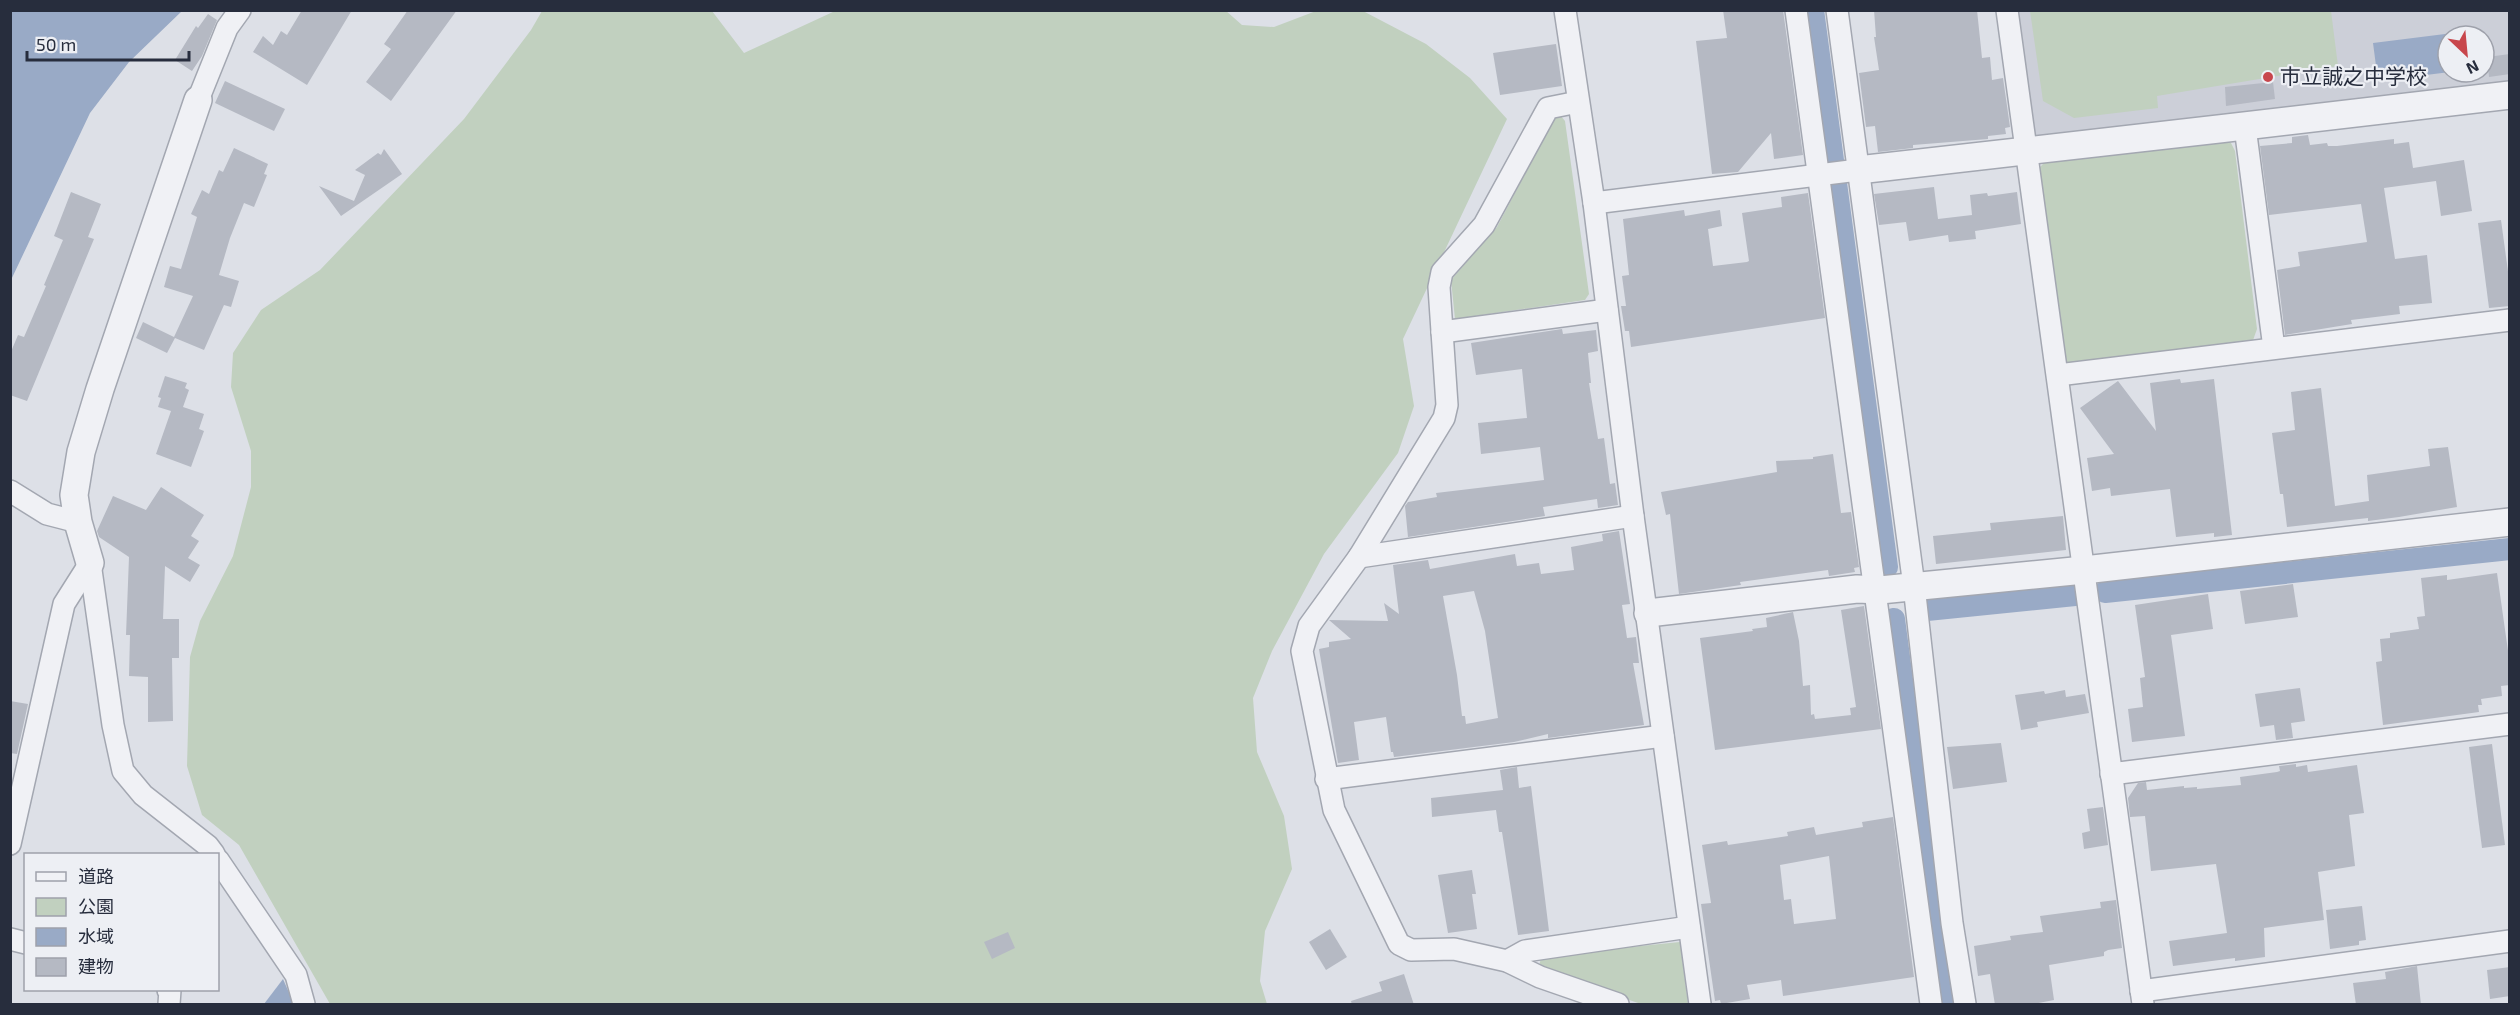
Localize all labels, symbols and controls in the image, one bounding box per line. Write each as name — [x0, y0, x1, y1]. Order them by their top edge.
scale bar — [27, 24, 189, 62]
north arrow — [2436, 24, 2496, 84]
text: 50 m — [36, 33, 76, 55]
text: N — [2463, 57, 2482, 79]
place label: 市立誠之中学校 — [2280, 63, 2427, 88]
marker: 市立誠之中学校 — [2261, 70, 2275, 84]
legend — [24, 853, 219, 991]
text: 道路 — [78, 865, 114, 887]
text: 公園 — [78, 895, 114, 917]
text: 水域 — [78, 925, 114, 947]
text: 建物 — [78, 955, 114, 977]

